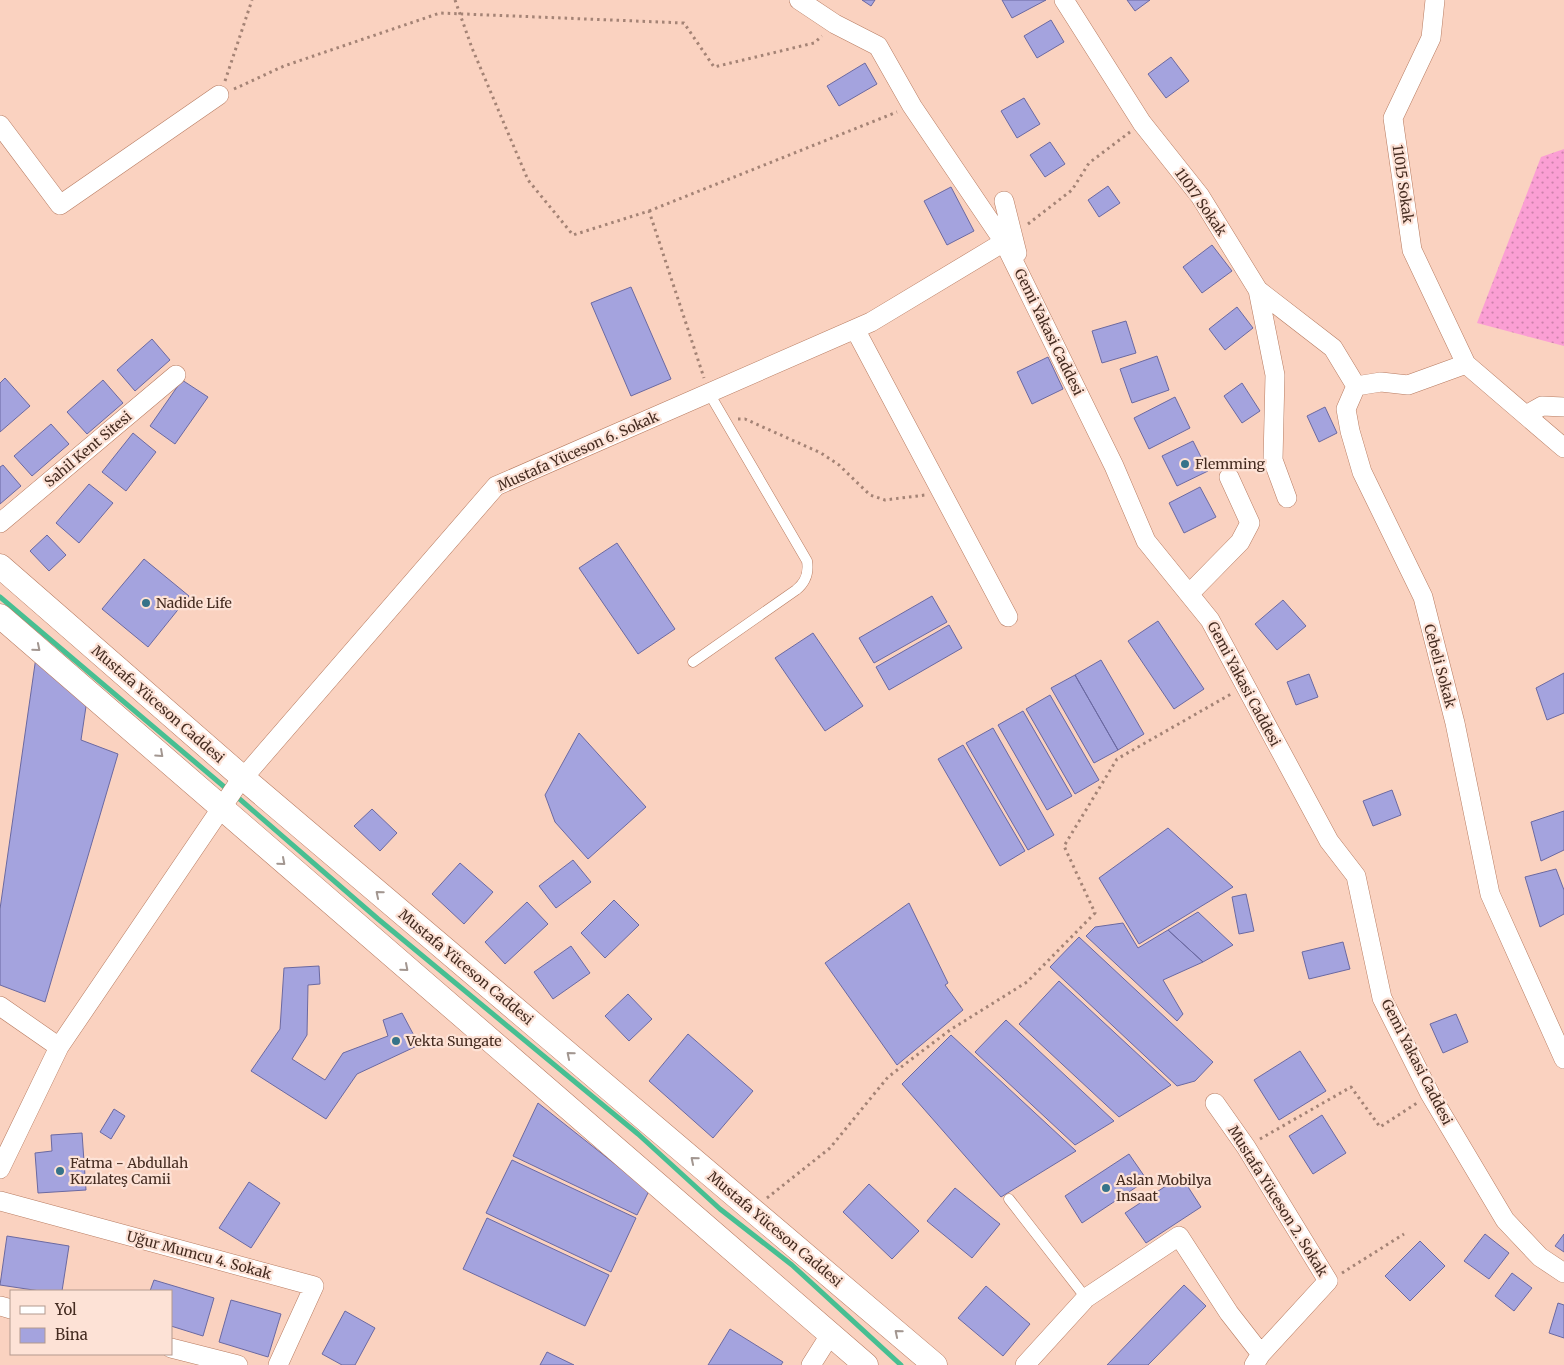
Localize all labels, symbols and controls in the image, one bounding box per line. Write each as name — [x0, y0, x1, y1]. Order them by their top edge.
street label: 11015 Sokak — [1389, 144, 1417, 225]
street label: 11017 Sokak — [1171, 165, 1231, 239]
street label: Gemi Yakasi Caddesi — [1011, 266, 1088, 399]
street label: Sahil Kent Sitesi — [41, 407, 136, 491]
street label: Mustafa Yüceson 6. Sokak — [495, 407, 662, 495]
place label: Flemming — [1195, 455, 1266, 473]
marker: Flemming — [1179, 458, 1191, 470]
place label: Nadide Life — [156, 594, 232, 612]
marker: Nadide Life — [140, 597, 152, 609]
street label: Gemi Yakasi Caddesi — [1203, 619, 1285, 750]
street label: Cebeli Sokak — [1420, 622, 1460, 710]
street label: Mustafa Yüceson Caddesi — [88, 641, 229, 767]
one-way arrow — [31, 642, 40, 651]
one-way arrow — [155, 748, 164, 757]
one-way arrow — [276, 856, 285, 865]
one-way arrow — [376, 890, 385, 899]
street label: Mustafa Yüceson Caddesi — [395, 905, 537, 1029]
one-way arrow — [399, 962, 408, 971]
street label: Gemi Yakasi Caddesi — [1377, 996, 1457, 1128]
place label: Vekta Sungate — [405, 1032, 501, 1050]
marker: Vekta Sungate — [390, 1035, 402, 1047]
one-way arrow — [567, 1053, 576, 1061]
street label: Mustafa Yüceson 2. Sokak — [1224, 1122, 1332, 1280]
place label: Fatma - Abdullah Kızılateş Camii — [70, 1154, 188, 1188]
one-way arrow — [691, 1158, 700, 1166]
marker: Fatma - Abdullah Kızılateş Camii — [54, 1165, 66, 1177]
street label: Mustafa Yüceson Caddesi — [704, 1167, 846, 1291]
place label: Aslan Mobilya Insaat — [1115, 1171, 1212, 1205]
marker: Aslan Mobilya Insaat — [1100, 1182, 1112, 1194]
street label: Uğur Mumcu 4. Sokak — [125, 1227, 273, 1283]
legend — [10, 1290, 172, 1355]
text: Yol — [54, 1300, 77, 1319]
text: Bina — [55, 1325, 88, 1344]
one-way arrow — [895, 1331, 904, 1339]

